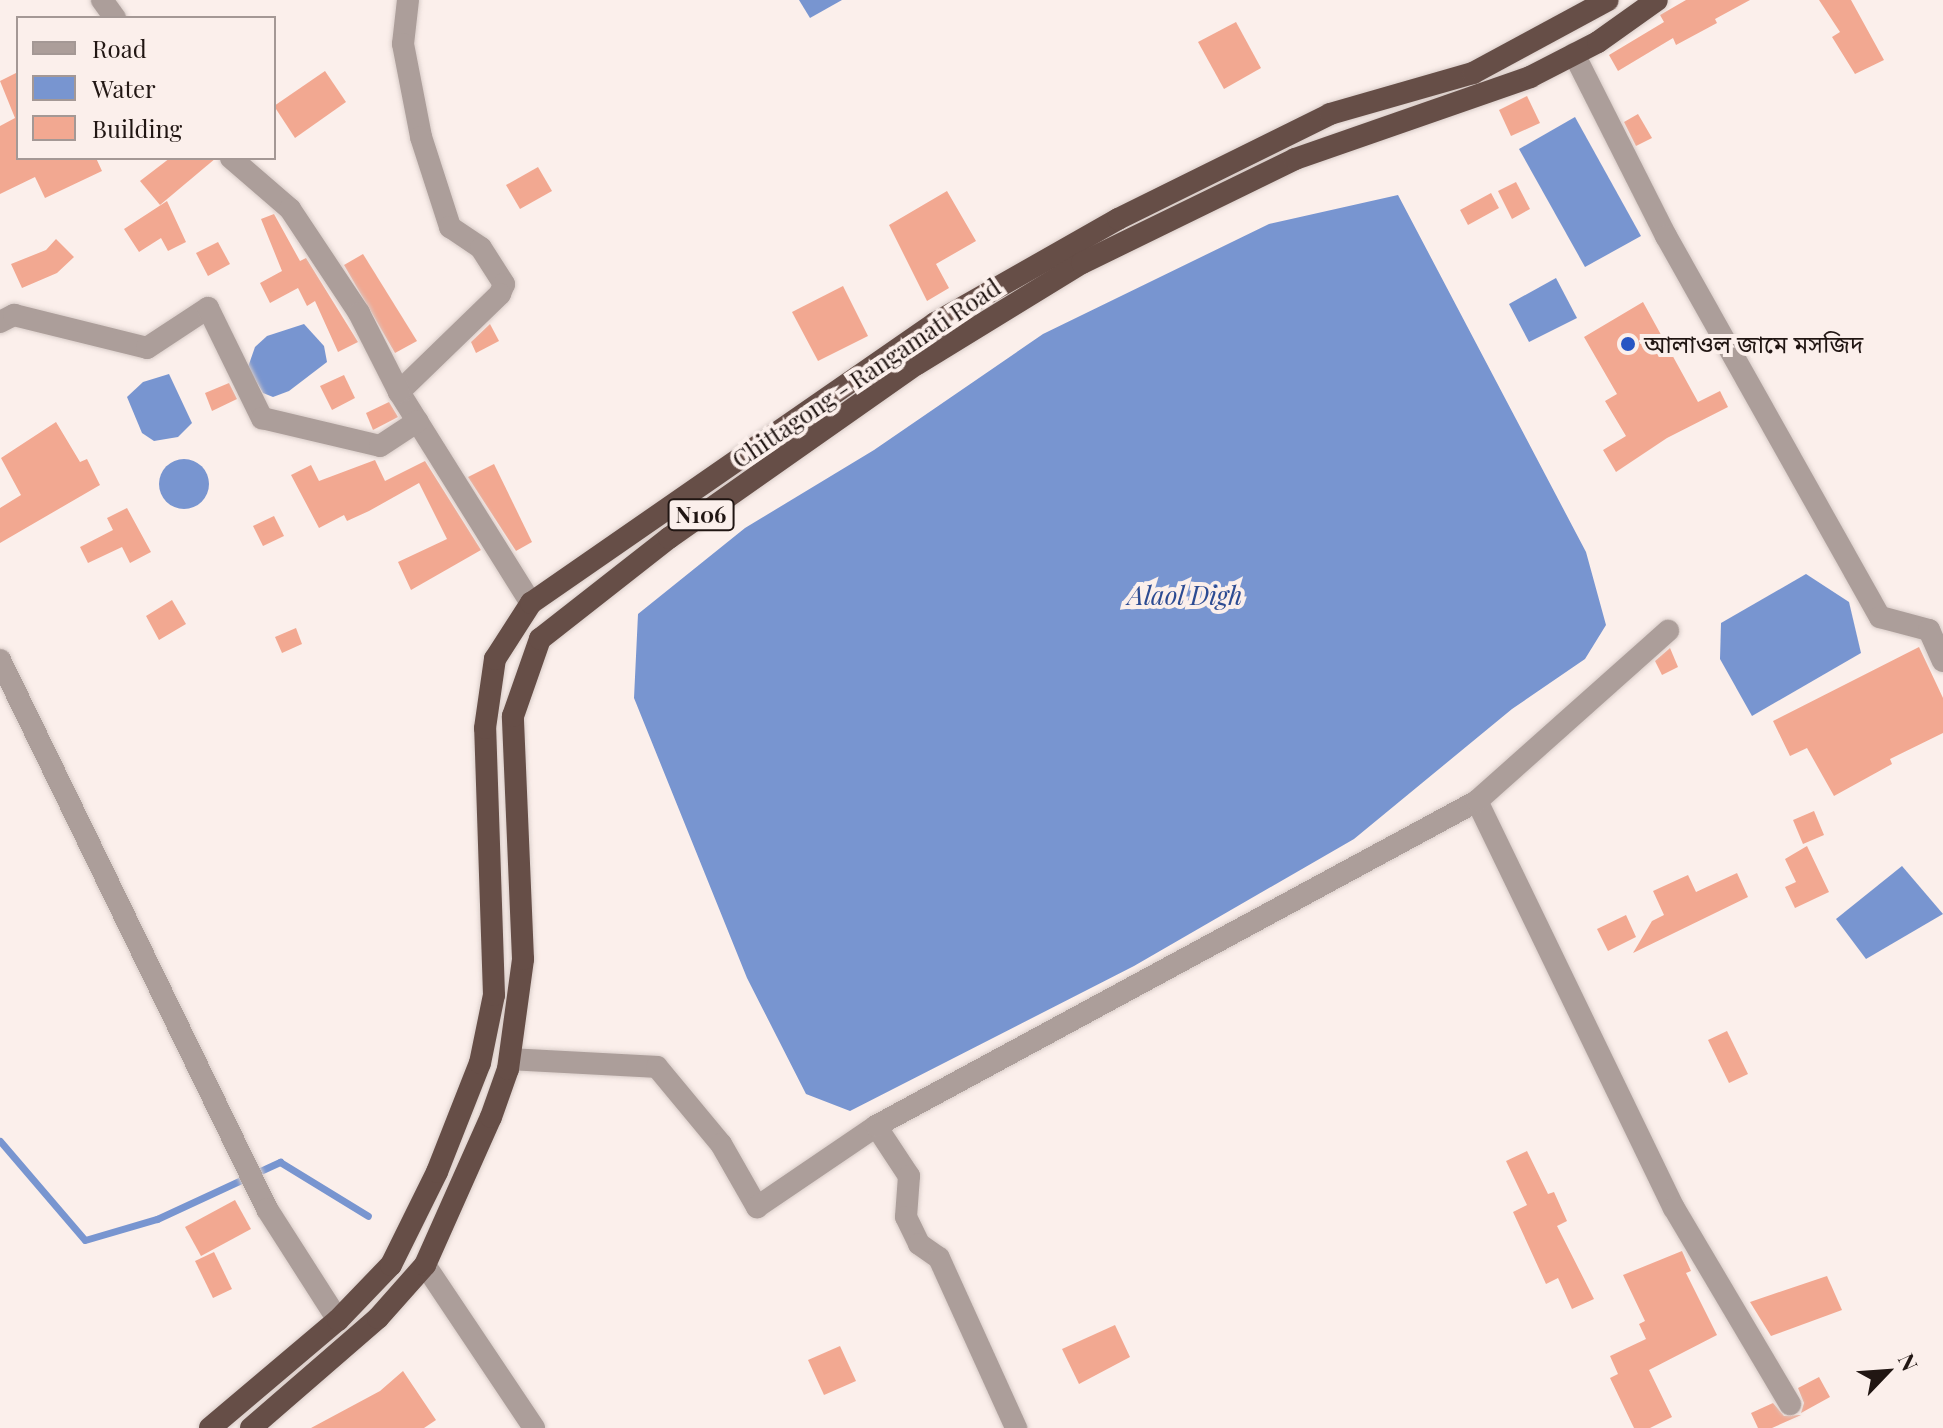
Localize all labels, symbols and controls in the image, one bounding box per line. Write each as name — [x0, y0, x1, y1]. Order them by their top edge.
legend — [16, 16, 276, 160]
text: Road — [92, 32, 147, 64]
text: Water — [92, 72, 156, 104]
text: Building — [92, 112, 182, 144]
street label: Chittagong - Rangamati Road — [726, 272, 1006, 474]
place label: আলাওল জামে মসজিদ — [1644, 330, 1863, 358]
marker: আলাওল জামে মসজিদ — [1619, 335, 1637, 353]
road number: N106 — [667, 497, 735, 533]
water label: Alaol Digh — [1127, 579, 1243, 611]
north arrow — [1847, 1332, 1927, 1412]
text: N — [1892, 1348, 1926, 1375]

